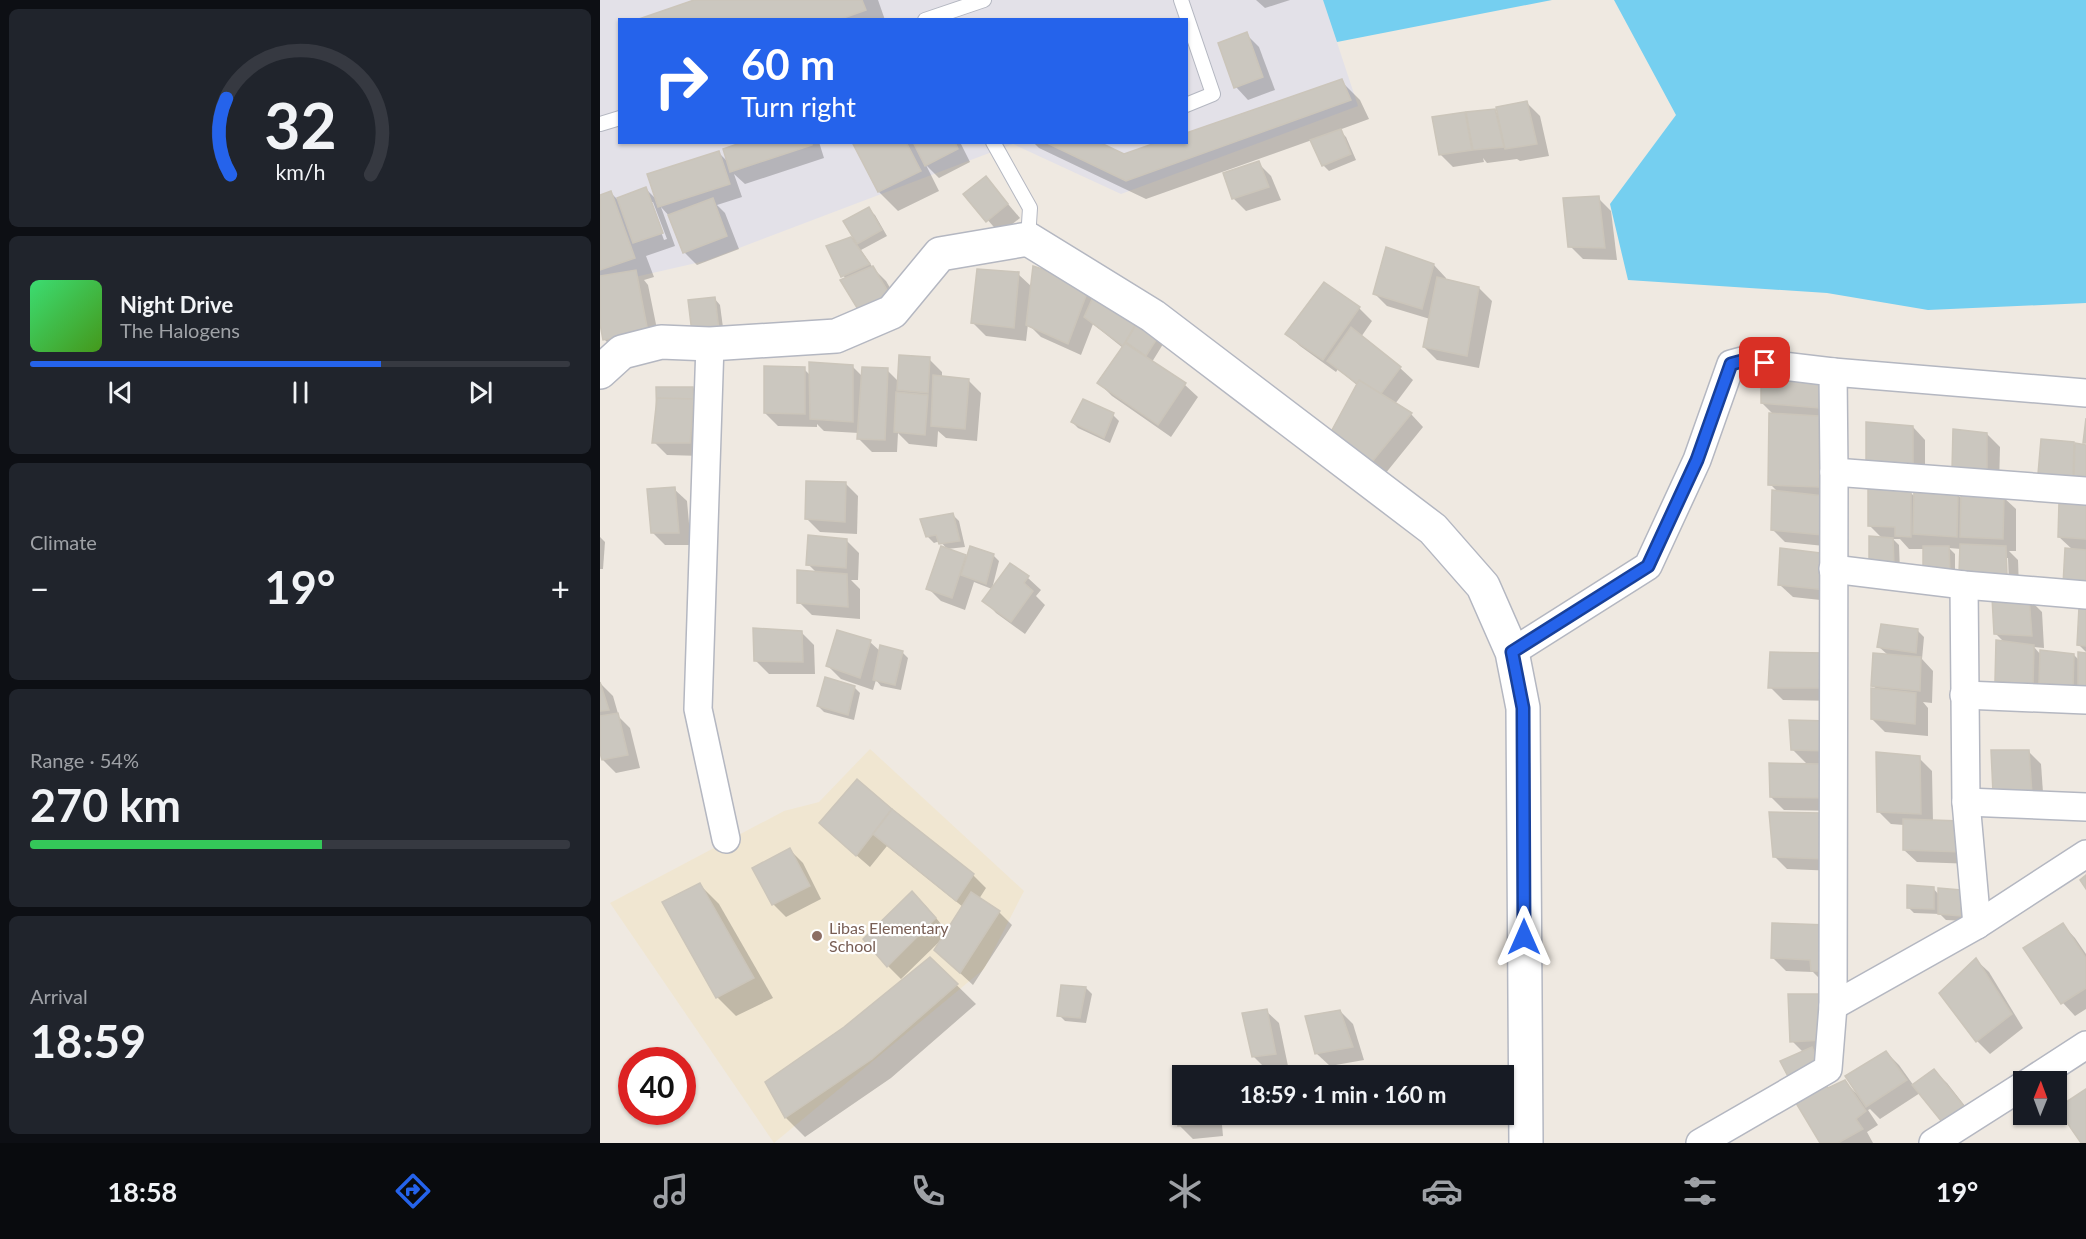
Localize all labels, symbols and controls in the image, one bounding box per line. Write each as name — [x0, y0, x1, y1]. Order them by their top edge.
text: 60 m — [741, 39, 835, 89]
icon: right — [642, 42, 720, 120]
text: 32 — [264, 87, 336, 162]
text: Turn right — [741, 90, 856, 123]
text: km/h — [275, 159, 325, 185]
text: Night Drive — [120, 291, 233, 318]
text: The Halogens — [120, 318, 240, 342]
pin — [1739, 337, 1790, 388]
icon: arrive — [1748, 346, 1781, 379]
icon: previous — [104, 376, 137, 409]
icon: pause — [284, 376, 317, 409]
icon: next — [464, 376, 497, 409]
text: Climate — [30, 530, 97, 554]
text: 19° — [265, 560, 335, 614]
text: − — [30, 568, 49, 608]
text: + — [551, 568, 570, 608]
text: Range · 54% — [30, 748, 139, 772]
text: 270 km — [30, 778, 181, 832]
position arrow — [1492, 905, 1556, 969]
place label: Libas Elementary School — [829, 918, 949, 955]
marker: Libas Elementary School — [810, 929, 824, 943]
text: Arrival — [30, 984, 88, 1008]
text: 18:59 — [30, 1014, 146, 1068]
speed limit sign: 40 — [618, 1047, 696, 1125]
north arrow — [2013, 1071, 2067, 1125]
map controls — [2013, 1071, 2067, 1125]
text: 18:59 · 1 min · 160 m — [1240, 1081, 1446, 1108]
icon: directions — [392, 1170, 434, 1212]
icon: music — [650, 1170, 692, 1212]
icon: phone — [907, 1170, 949, 1212]
icon: climate — [1164, 1170, 1206, 1212]
icon: car — [1421, 1170, 1463, 1212]
icon: filters — [1679, 1170, 1721, 1212]
text: 18:58 — [108, 1175, 177, 1208]
text: 19° — [1936, 1175, 1978, 1208]

